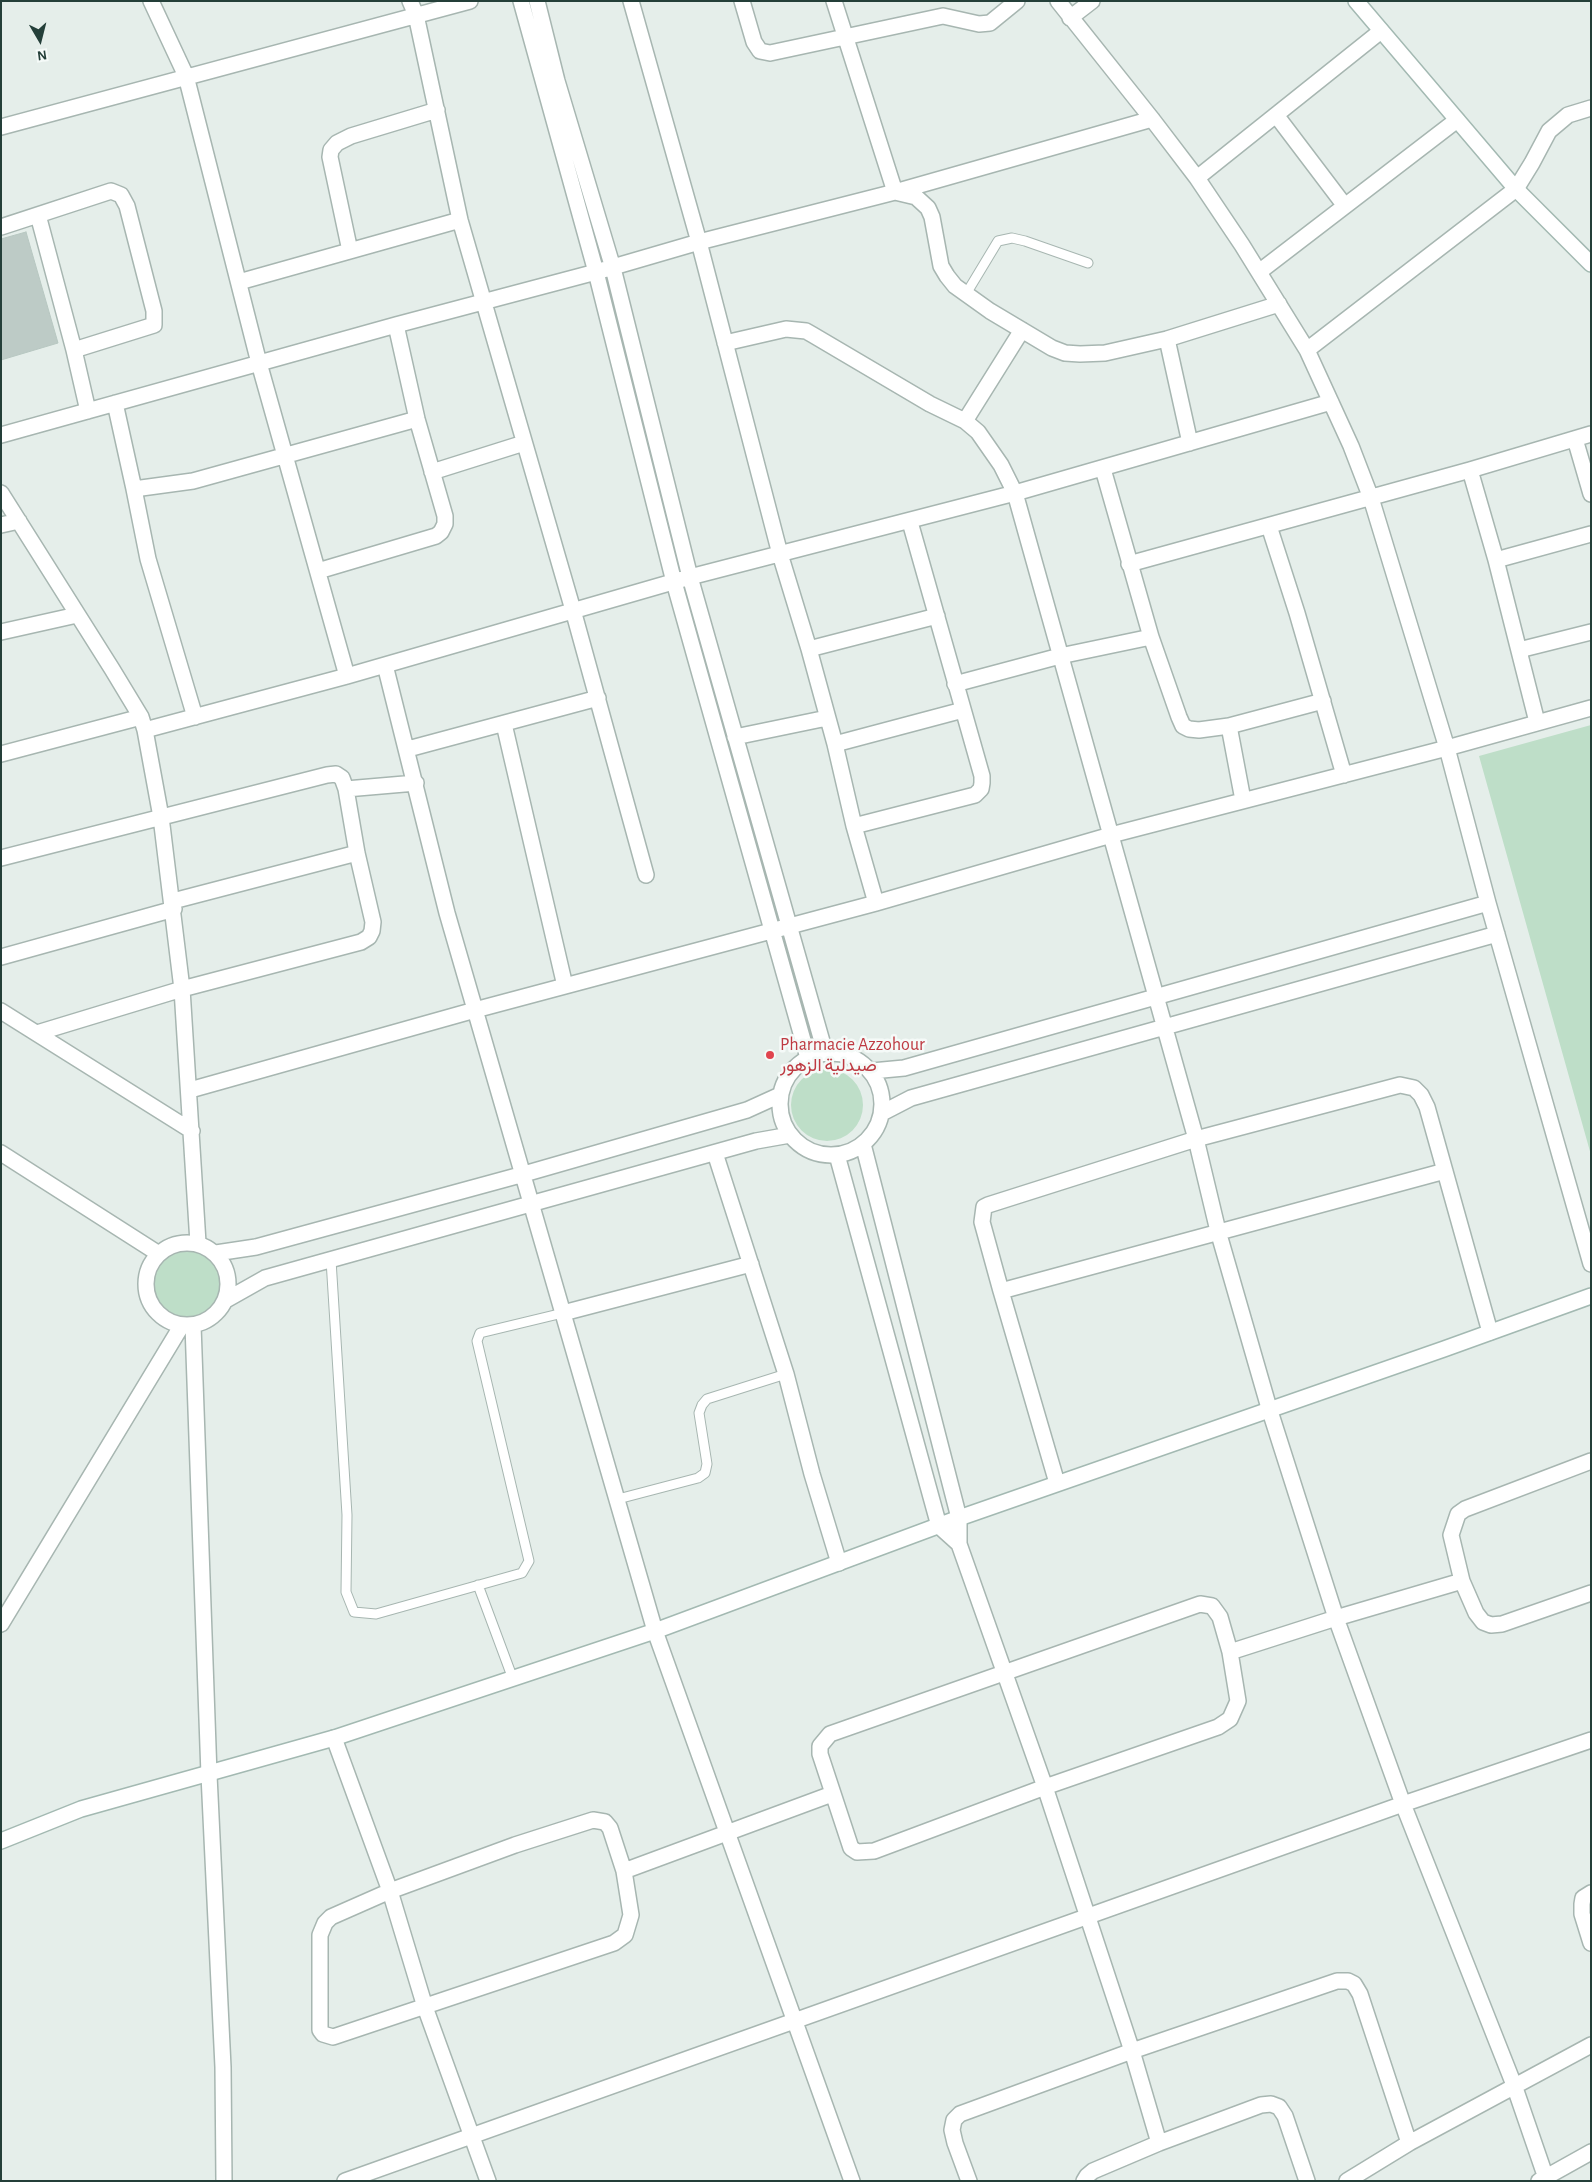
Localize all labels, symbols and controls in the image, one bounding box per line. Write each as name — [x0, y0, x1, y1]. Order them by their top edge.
north arrow — [15, 15, 65, 65]
text: N — [36, 47, 48, 62]
place label: Pharmacie Azzohour صيدلية الزهور — [780, 1034, 925, 1076]
marker: Pharmacie Azzohour صيدلية الزهور — [764, 1049, 776, 1061]

